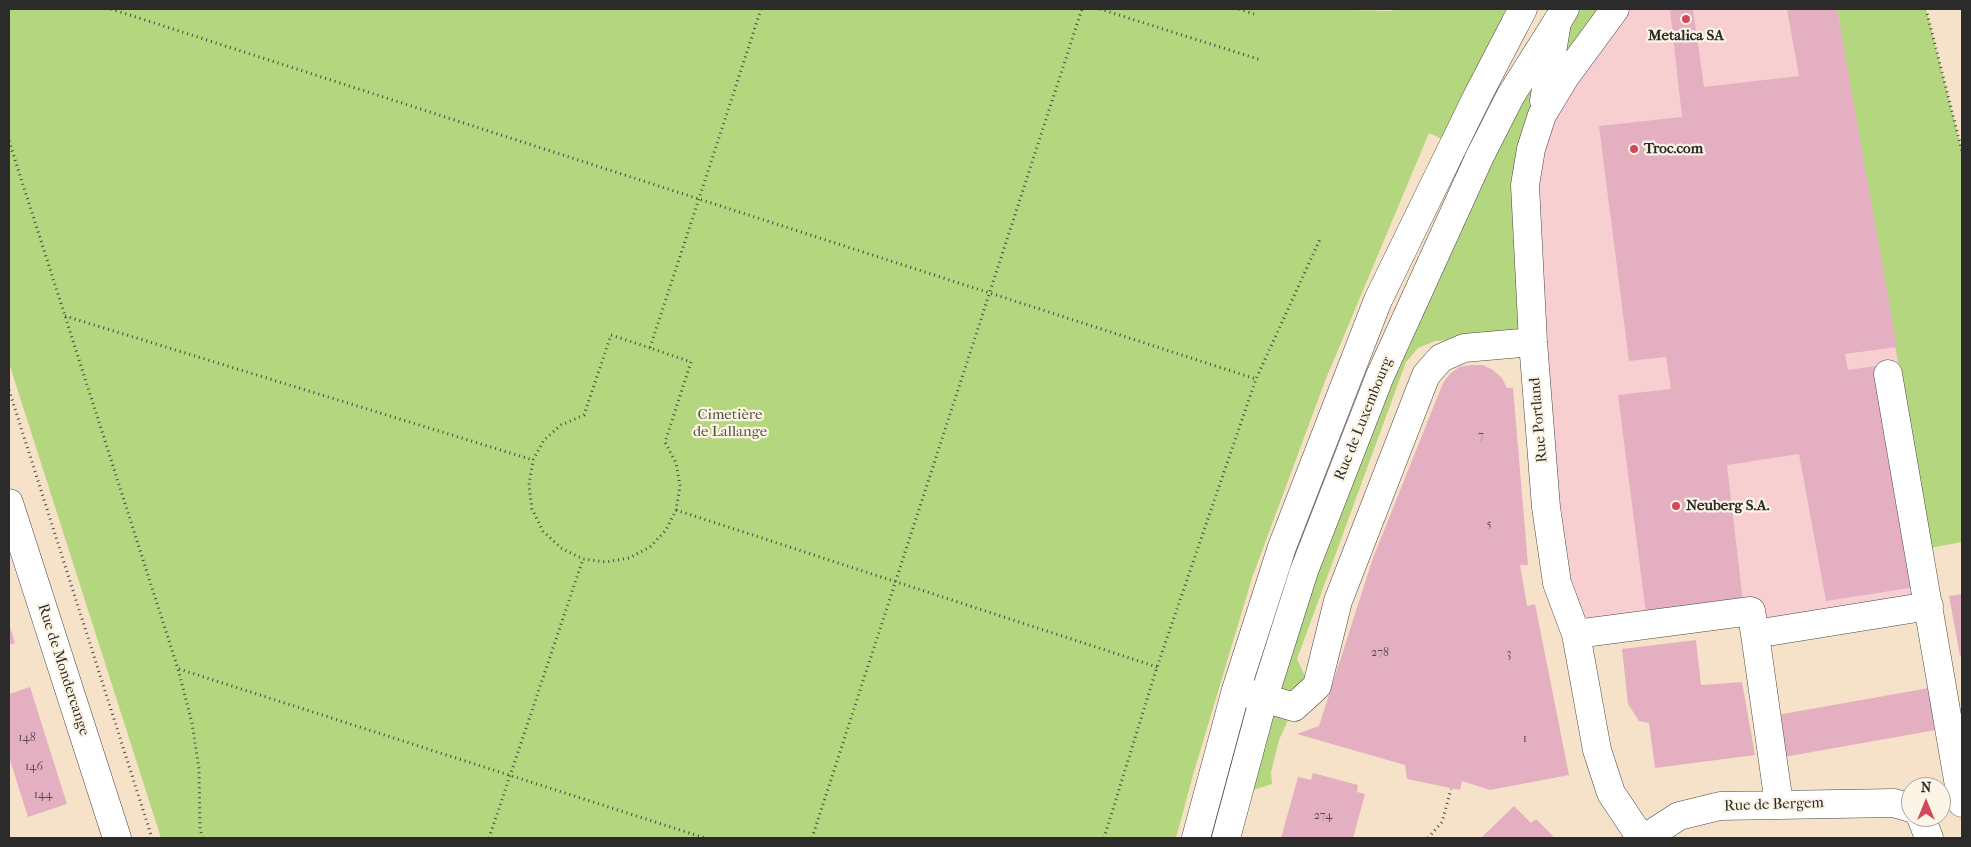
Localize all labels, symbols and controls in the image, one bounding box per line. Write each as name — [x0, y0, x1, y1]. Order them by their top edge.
marker: Metalica SA — [1680, 13, 1692, 25]
place label: Metalica SA — [1648, 27, 1724, 45]
place label: Troc.com — [1644, 140, 1703, 158]
marker: Troc.com — [1628, 143, 1640, 155]
street label: Rue de Luxembourg — [1331, 355, 1397, 483]
street label: Rue Portland — [1526, 377, 1552, 463]
park label: Cimetière de Lallange — [693, 406, 767, 441]
house number: 7 — [1478, 429, 1484, 443]
place label: Neuberg S.A. — [1686, 497, 1770, 515]
marker: Neuberg S.A. — [1670, 500, 1682, 512]
house number: 5 — [1486, 518, 1492, 532]
street label: Rue de Mondercange — [33, 602, 93, 738]
house number: 278 — [1371, 646, 1389, 660]
house number: 3 — [1507, 647, 1511, 661]
house number: 148 — [18, 731, 36, 745]
house number: 1 — [1523, 732, 1527, 746]
house number: 146 — [25, 760, 43, 774]
north arrow — [1901, 777, 1951, 827]
text: N — [1921, 779, 1931, 796]
house number: 144 — [34, 788, 52, 802]
street label: Rue de Bergem — [1724, 794, 1824, 816]
house number: 274 — [1314, 809, 1332, 823]

